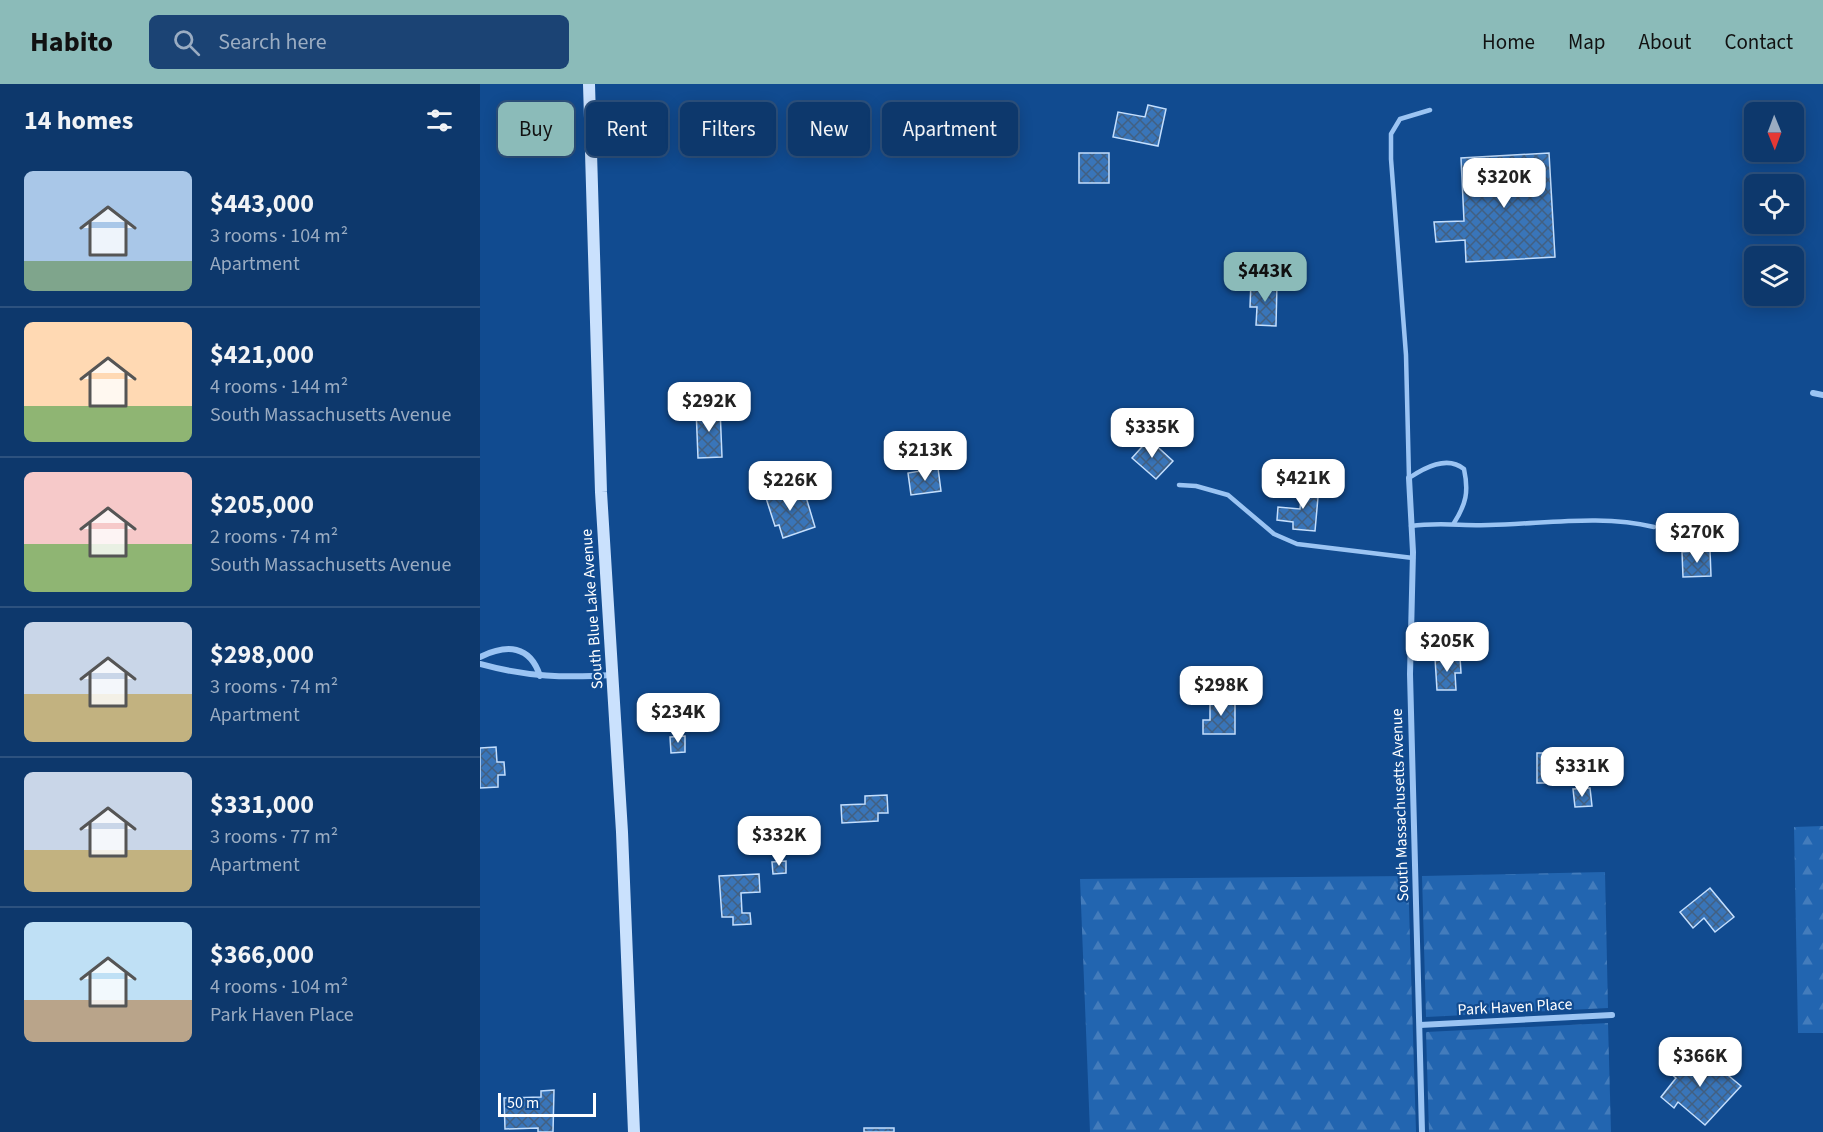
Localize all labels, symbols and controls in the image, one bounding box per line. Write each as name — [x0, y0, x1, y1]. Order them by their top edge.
search box — [149, 15, 569, 69]
text: Habito — [30, 22, 113, 62]
icon: search — [170, 26, 203, 59]
text: Search here — [218, 26, 327, 58]
text: Home — [1482, 27, 1535, 57]
text: Map — [1568, 27, 1606, 57]
text: About — [1639, 27, 1691, 57]
text: Contact — [1724, 27, 1793, 57]
text: 14 homes — [24, 102, 133, 139]
chip: Buy — [498, 102, 574, 156]
chip: Rent — [586, 102, 668, 156]
chip: Filters — [680, 102, 776, 156]
chip: New — [788, 102, 870, 156]
chip: Apartment — [882, 102, 1018, 156]
north arrow — [1744, 102, 1804, 162]
map controls — [1744, 102, 1804, 306]
icon: filters — [423, 104, 456, 137]
pin: $320K — [1462, 158, 1546, 209]
text: $320K — [1477, 163, 1531, 191]
button: locate — [1744, 174, 1804, 234]
text: $443,000 — [210, 185, 314, 222]
icon: home — [72, 195, 144, 267]
text: 3 rooms · 104 m² — [210, 222, 348, 250]
button: layers — [1744, 246, 1804, 306]
text: Apartment — [210, 250, 300, 278]
pin: $443K — [1223, 252, 1307, 303]
text: $443K — [1238, 257, 1292, 285]
text: $421,000 — [210, 336, 314, 373]
icon: home — [72, 346, 144, 418]
text: 4 rooms · 144 m² — [210, 373, 348, 401]
pin: $292K — [667, 382, 751, 433]
text: $292K — [682, 387, 736, 415]
text: South Massachusetts Avenue — [210, 401, 451, 429]
pin: $335K — [1110, 408, 1194, 459]
text: $335K — [1125, 413, 1179, 441]
pin: $213K — [883, 431, 967, 482]
text: $213K — [898, 436, 952, 464]
pin: $421K — [1261, 459, 1345, 510]
pin: $226K — [748, 461, 832, 512]
text: $421K — [1276, 464, 1330, 492]
text: $226K — [763, 466, 817, 494]
text: $205,000 — [210, 486, 314, 523]
icon: home — [72, 496, 144, 568]
pin: $270K — [1655, 513, 1739, 564]
text: $270K — [1670, 518, 1724, 546]
text: 2 rooms · 74 m² — [210, 523, 338, 551]
street label: South Blue Lake Avenue — [575, 528, 609, 690]
text: South Massachusetts Avenue — [210, 551, 451, 579]
pin: $205K — [1405, 622, 1489, 673]
text: $205K — [1420, 627, 1474, 655]
text: $298,000 — [210, 636, 314, 673]
icon: home — [72, 646, 144, 718]
pin: $298K — [1179, 666, 1263, 717]
text: $298K — [1194, 671, 1248, 699]
text: 3 rooms · 74 m² — [210, 673, 338, 701]
pin: $234K — [636, 693, 720, 744]
text: $234K — [651, 698, 705, 726]
text: Apartment — [210, 701, 300, 729]
street label: South Massachusetts Avenue — [1386, 708, 1414, 902]
pin: $331K — [1540, 747, 1624, 798]
text: $331K — [1555, 752, 1609, 780]
text: $331,000 — [210, 786, 314, 823]
icon: home — [72, 796, 144, 868]
pin: $332K — [737, 816, 821, 867]
text: $332K — [752, 821, 806, 849]
text: 3 rooms · 77 m² — [210, 823, 338, 851]
text: Apartment — [210, 851, 300, 879]
text: $366,000 — [210, 936, 314, 973]
icon: home — [72, 946, 144, 1018]
text: 4 rooms · 104 m² — [210, 973, 348, 1001]
street label: Park Haven Place — [1457, 993, 1573, 1021]
text: Park Haven Place — [210, 1001, 354, 1029]
pin: $366K — [1658, 1037, 1742, 1088]
text: $366K — [1673, 1042, 1727, 1070]
scale bar — [498, 1090, 596, 1118]
text: 50 m — [507, 1092, 539, 1114]

